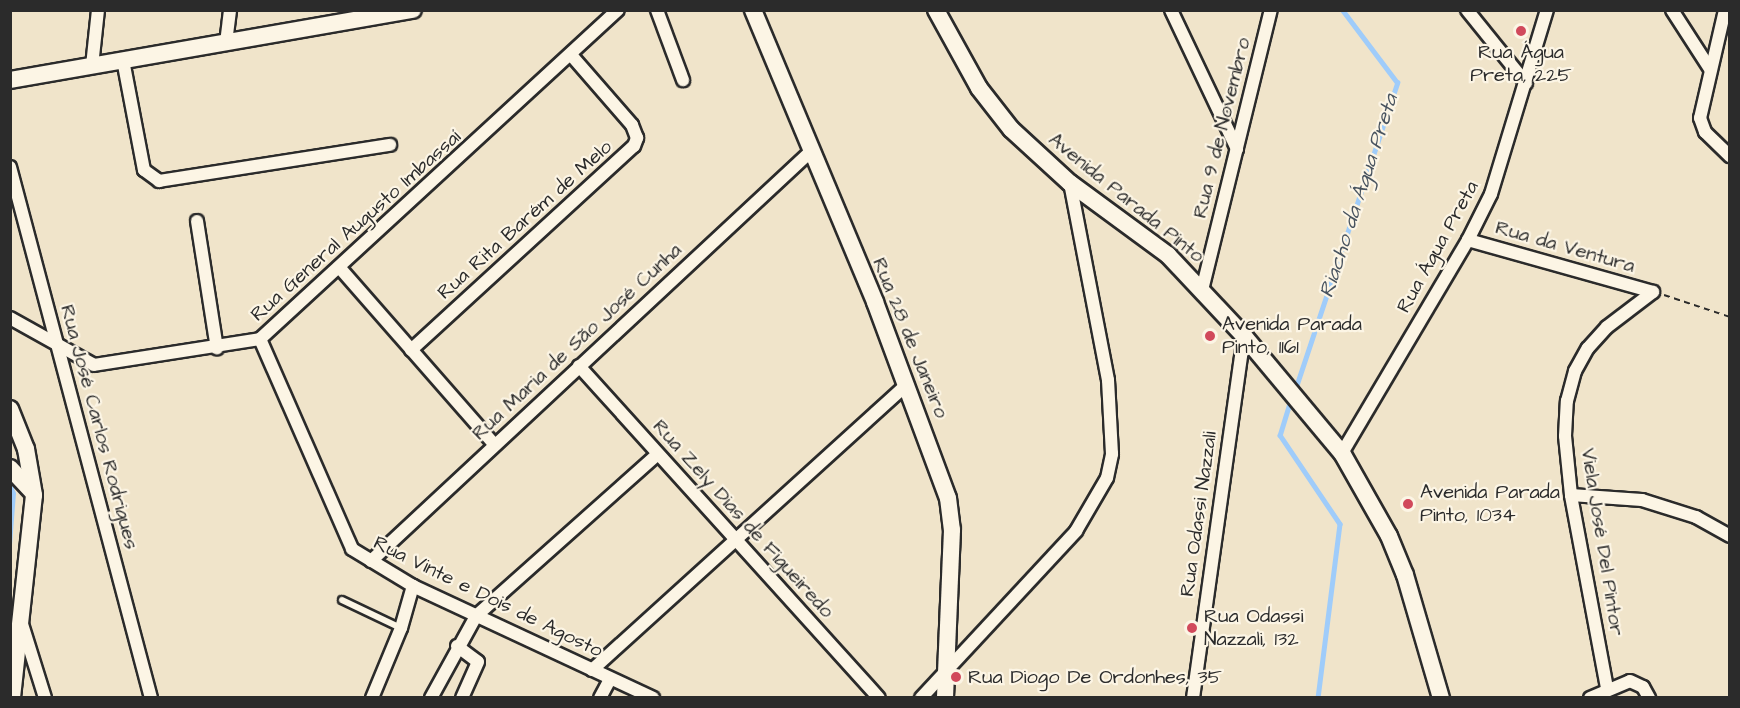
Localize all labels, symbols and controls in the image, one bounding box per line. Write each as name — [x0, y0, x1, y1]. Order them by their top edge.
marker: Rua Água Preta, 225 — [1514, 24, 1528, 38]
street label: Rua 9 de Novembro — [1188, 35, 1256, 221]
place label: Rua Água Preta, 225 — [1470, 41, 1572, 88]
water label: Riacho da Água Preta — [1314, 91, 1404, 301]
street label: Rua General Augusto Imbassaí — [246, 125, 466, 327]
street label: Avenida Parada Pinto — [1043, 128, 1209, 268]
street label: Rua Rita Barém de Melo — [433, 135, 617, 305]
street label: Rua Água Preta — [1392, 177, 1484, 317]
street label: Rua da Ventura — [1493, 216, 1637, 278]
street label: Rua Maria de São José Cunha — [467, 238, 687, 446]
street label: Rua 28 de Janeiro — [867, 254, 953, 422]
street label: Rua José Carlos Rodrigues — [55, 302, 143, 552]
place label: Avenida Parada Pinto, 1161 — [1222, 312, 1362, 359]
marker: Avenida Parada Pinto, 1161 — [1203, 329, 1217, 343]
street label: Rua Zely Dias de Figueiredo — [647, 415, 839, 623]
street label: Rua Odassi Nazzali — [1176, 430, 1222, 598]
street label: Viela José Del Pintor — [1575, 447, 1629, 637]
place label: Avenida Parada Pinto, 1034 — [1420, 480, 1560, 527]
marker: Avenida Parada Pinto, 1034 — [1401, 497, 1415, 511]
street label: Rua Vinte e Dois de Agosto — [369, 531, 607, 663]
place label: Rua Odassi Nazzali, 132 — [1204, 604, 1304, 651]
marker: Rua Odassi Nazzali, 132 — [1185, 621, 1199, 635]
place label: Rua Diogo De Ordonhes, 35 — [968, 665, 1222, 689]
marker: Rua Diogo De Ordonhes, 35 — [949, 670, 963, 684]

